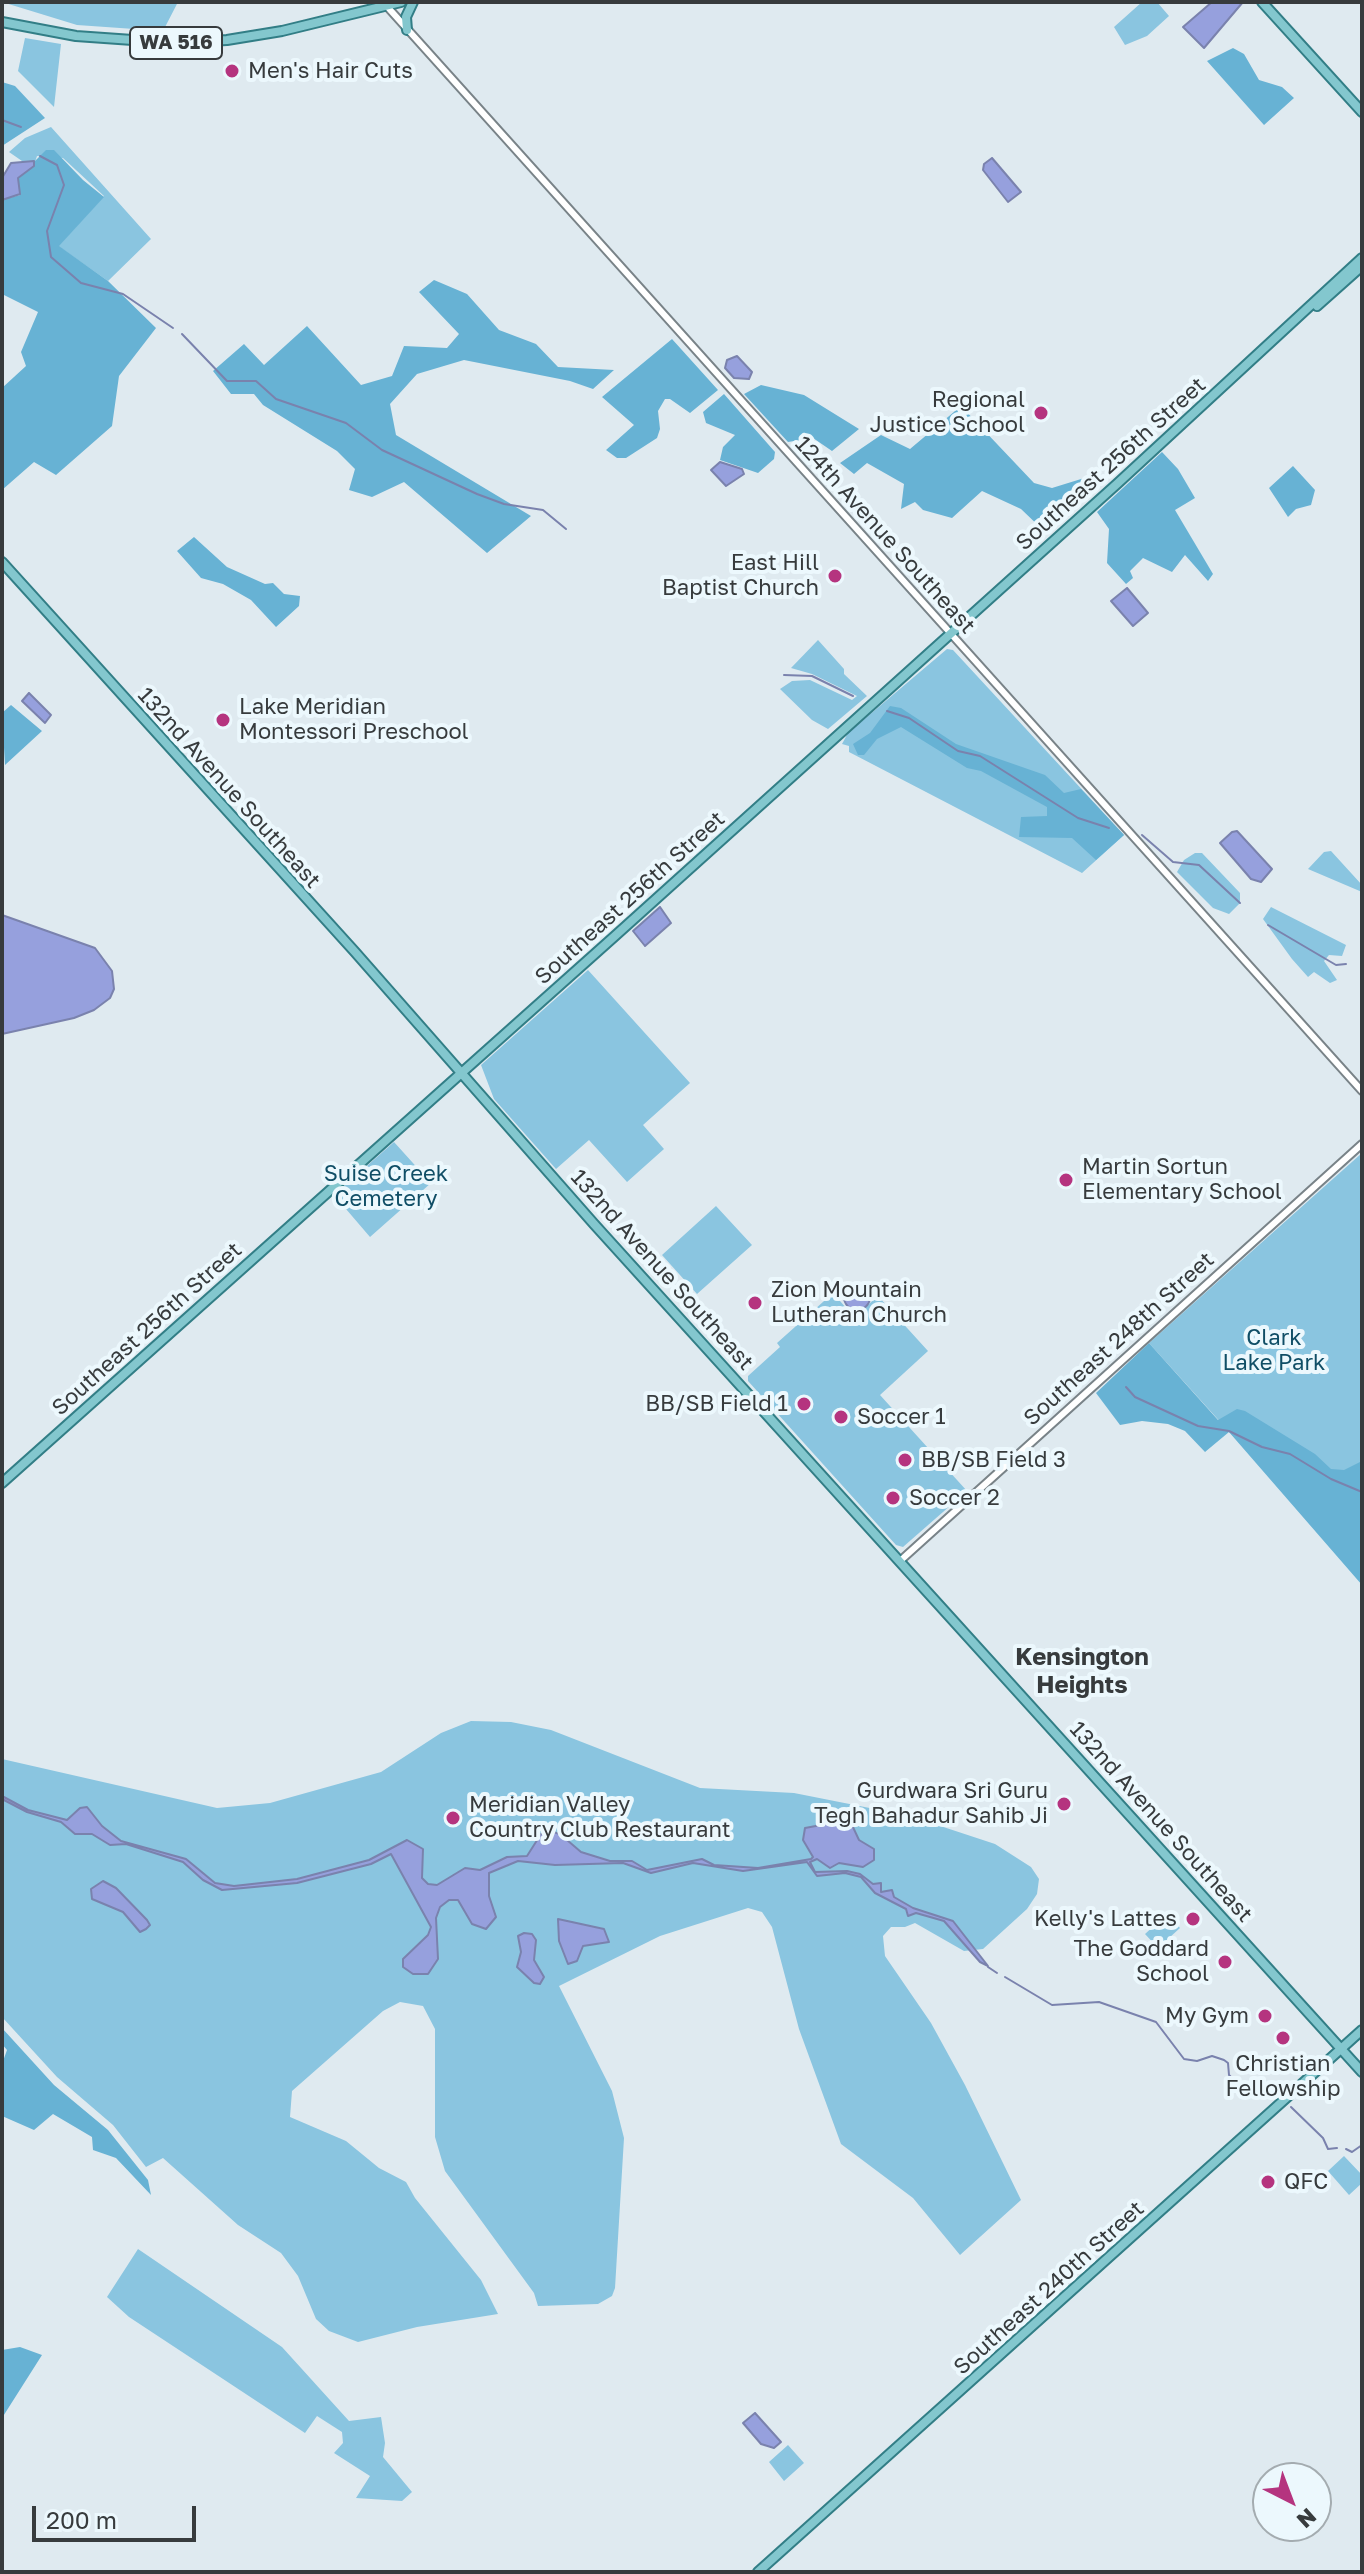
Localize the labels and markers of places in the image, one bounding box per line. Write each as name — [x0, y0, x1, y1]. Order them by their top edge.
place label: Men's Hair Cuts — [248, 58, 413, 84]
marker: Men's Hair Cuts — [223, 62, 241, 80]
place label: Regional Justice School — [870, 387, 1025, 438]
marker: Regional Justice School — [1032, 404, 1050, 422]
place label: East Hill Baptist Church — [662, 550, 819, 602]
marker: East Hill Baptist Church — [826, 567, 844, 585]
place label: Lake Meridian Montessori Preschool — [239, 694, 469, 746]
marker: Lake Meridian Montessori Preschool — [214, 711, 232, 729]
place label: Martin Sortun Elementary School — [1082, 1154, 1282, 1206]
marker: Martin Sortun Elementary School — [1057, 1171, 1075, 1189]
place label: Zion Mountain Lutheran Church — [771, 1277, 947, 1328]
marker: Zion Mountain Lutheran Church — [746, 1294, 764, 1312]
place label: BB/SB Field 1 — [645, 1391, 788, 1417]
marker: BB/SB Field 1 — [795, 1395, 813, 1413]
place label: Soccer 1 — [857, 1404, 946, 1430]
marker: Soccer 1 — [832, 1408, 850, 1426]
place label: BB/SB Field 3 — [921, 1447, 1066, 1473]
marker: BB/SB Field 3 — [896, 1451, 914, 1469]
place label: Soccer 2 — [909, 1485, 1000, 1511]
marker: Soccer 2 — [884, 1489, 902, 1507]
place label: Gurdwara Sri Guru Tegh Bahadur Sahib Ji — [814, 1778, 1048, 1830]
place label: Meridian Valley Country Club Restaurant — [469, 1792, 731, 1844]
marker: Gurdwara Sri Guru Tegh Bahadur Sahib Ji — [1055, 1795, 1073, 1813]
marker: Meridian Valley Country Club Restaurant — [444, 1809, 462, 1827]
place label: Kelly's Lattes — [1034, 1906, 1177, 1932]
marker: Kelly's Lattes — [1184, 1910, 1202, 1928]
place label: The Goddard School — [1073, 1936, 1209, 1988]
marker: The Goddard School — [1216, 1953, 1234, 1971]
place label: My Gym — [1165, 2003, 1249, 2029]
marker: My Gym — [1256, 2007, 1274, 2025]
marker: Christian Fellowship — [1274, 2029, 1292, 2047]
place label: Christian Fellowship — [1226, 2051, 1340, 2102]
place label: QFC — [1284, 2169, 1328, 2195]
marker: QFC — [1259, 2173, 1277, 2191]

